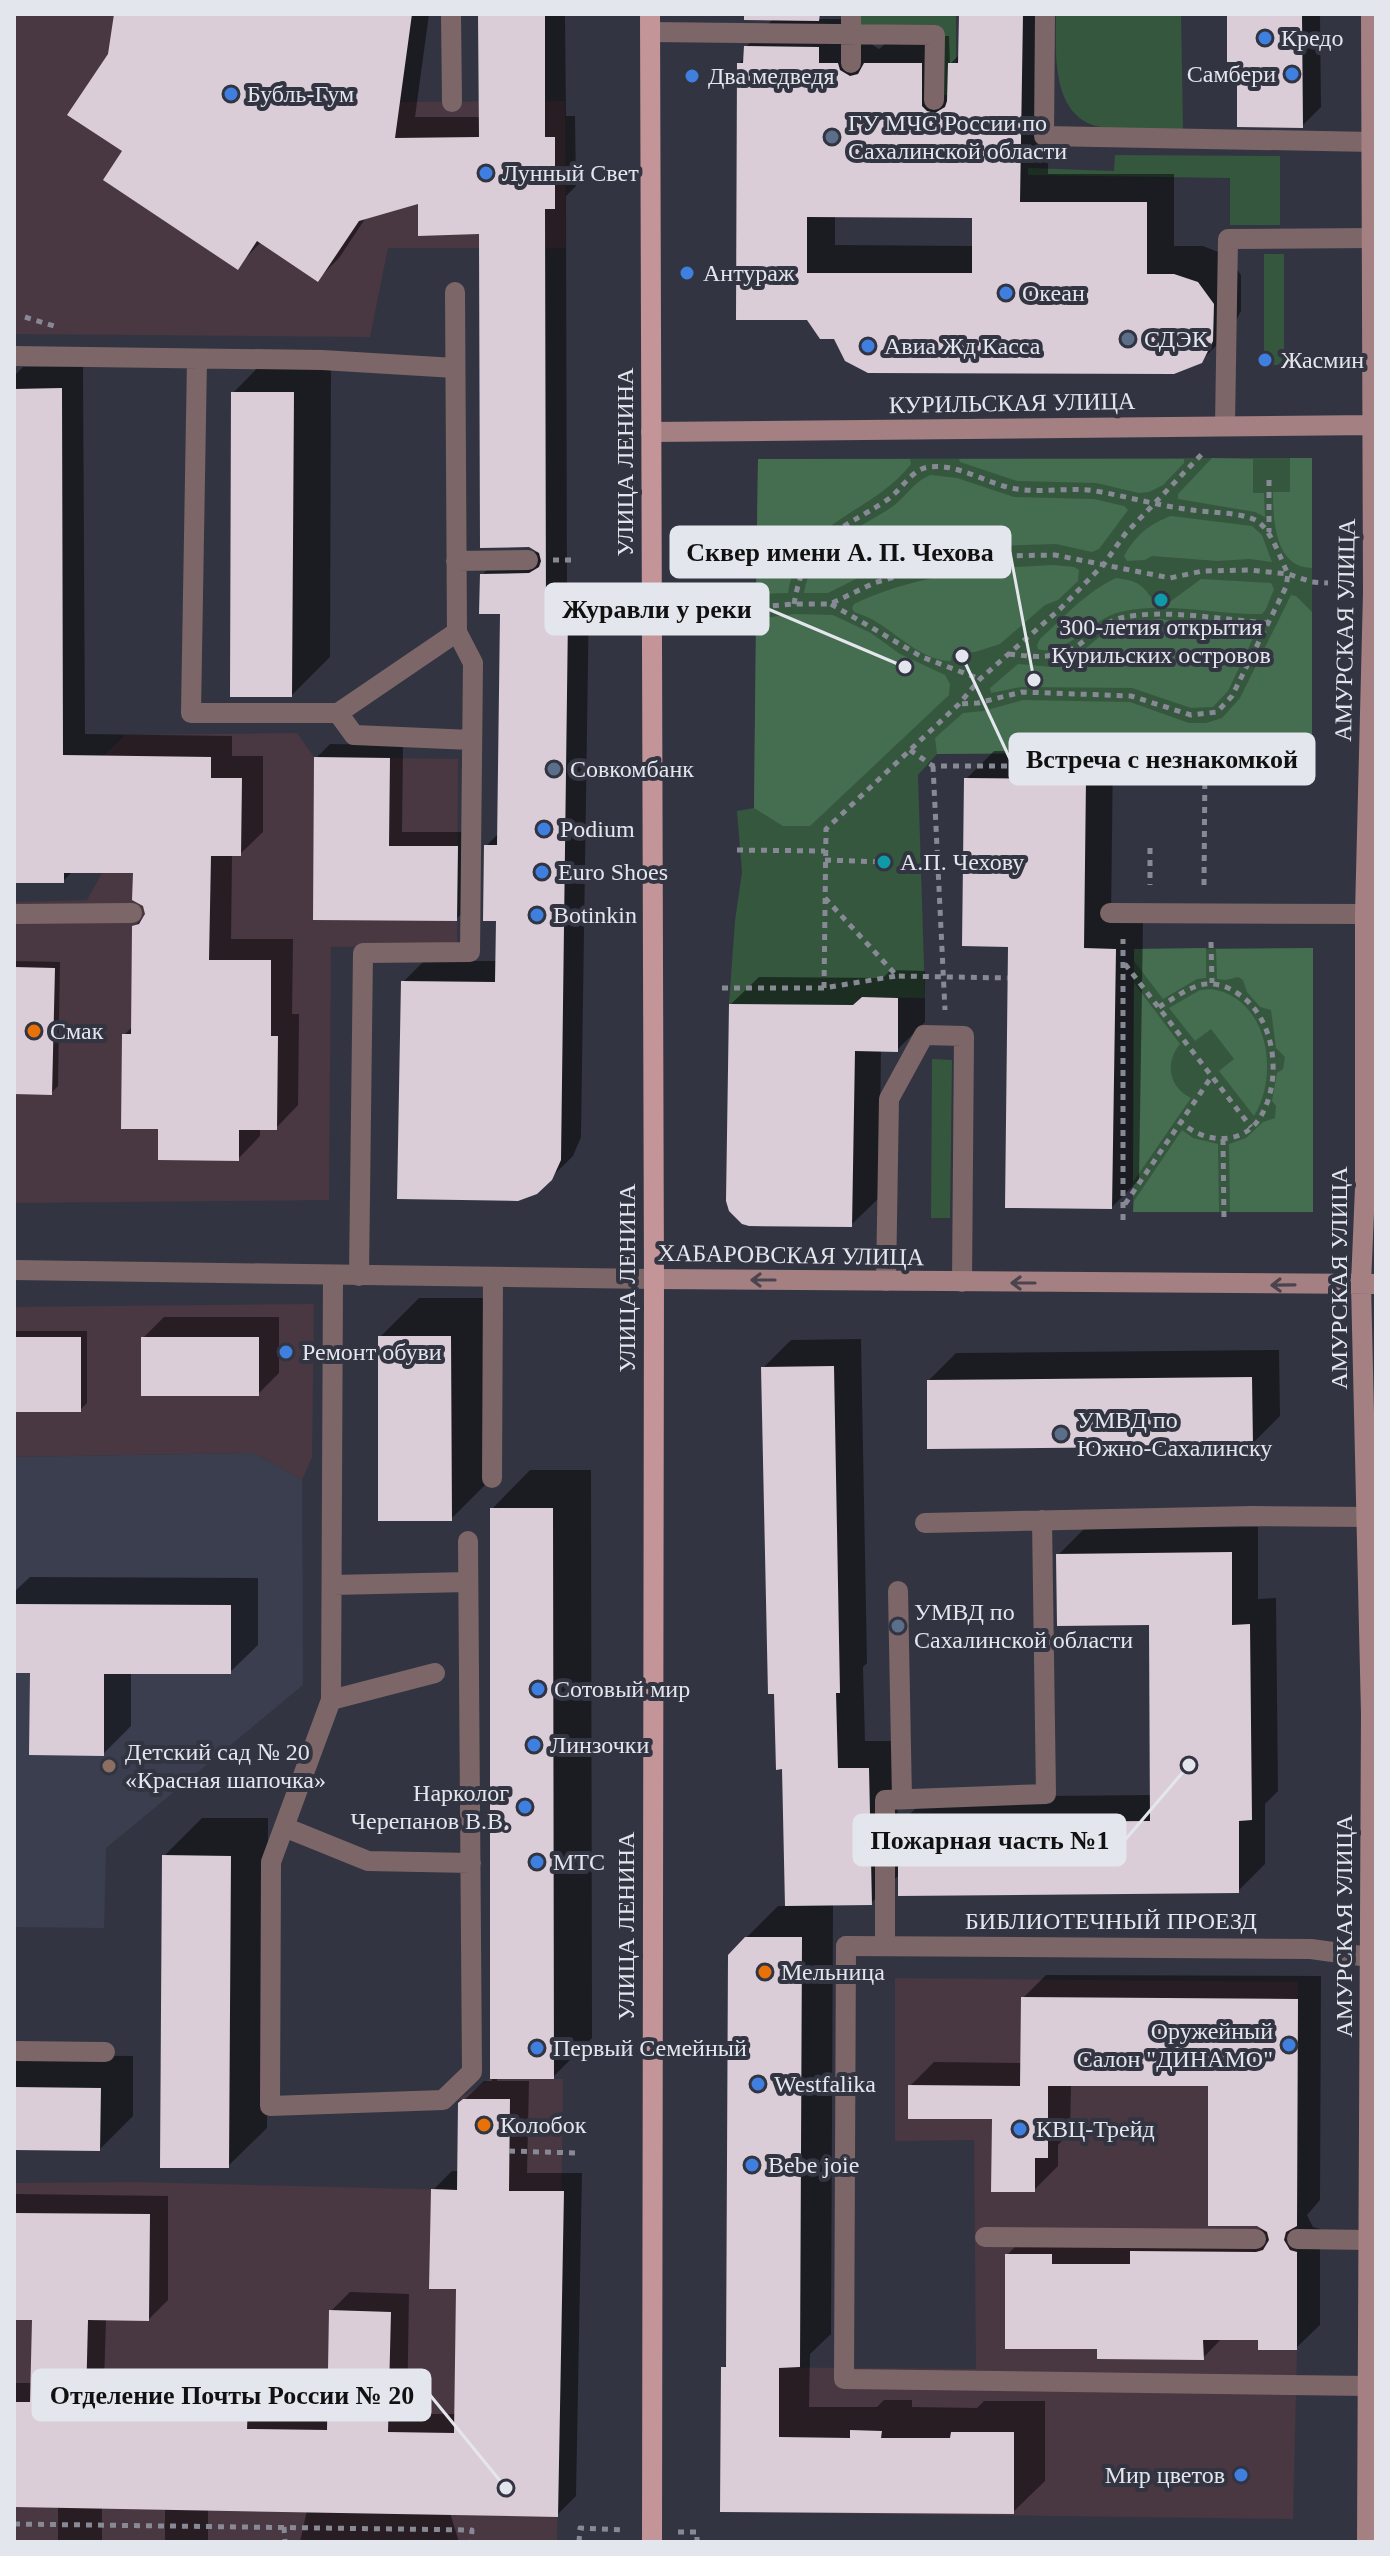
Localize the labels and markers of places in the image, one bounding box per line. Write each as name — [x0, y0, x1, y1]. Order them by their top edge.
place label: Кредо — [1281, 25, 1344, 51]
marker: Кредо — [1256, 29, 1274, 47]
place label: Самбери — [1187, 61, 1276, 87]
place label: Два медведя — [708, 63, 835, 89]
marker: Самбери — [1283, 65, 1301, 83]
marker: Два медведя — [683, 67, 701, 85]
place label: Бубль-Гум — [247, 81, 354, 107]
marker: Бубль-Гум — [222, 85, 240, 103]
place label: ГУ МЧС России по Сахалинской области — [848, 110, 1067, 164]
marker: ГУ МЧС России по Сахалинской области — [823, 128, 841, 146]
place label: Лунный Свет — [502, 160, 639, 186]
marker: Лунный Свет — [477, 164, 495, 182]
place label: Антураж — [703, 260, 795, 286]
marker: Антураж — [678, 264, 696, 282]
place label: Океан — [1022, 280, 1085, 306]
marker: Океан — [997, 284, 1015, 302]
place label: СДЭК — [1144, 326, 1209, 352]
marker: СДЭК — [1119, 330, 1137, 348]
place label: Авиа Жд Касса — [884, 333, 1041, 359]
marker: Авиа Жд Касса — [859, 337, 877, 355]
place label: Жасмин — [1281, 347, 1364, 373]
marker: Жасмин — [1256, 351, 1274, 369]
callout: Сквер имени А. П. Чехова — [671, 527, 1010, 577]
callout: Журавли у реки — [546, 584, 768, 634]
marker: 300-летия открытия Курильских островов — [1152, 591, 1170, 609]
place label: 300-летия открытия Курильских островов — [1051, 614, 1271, 668]
callout: Встреча с незнакомкой — [1010, 734, 1314, 784]
place label: Совкомбанк — [570, 756, 694, 782]
marker: Совкомбанк — [545, 760, 563, 778]
place label: Podium — [560, 816, 635, 842]
marker: Podium — [535, 820, 553, 838]
place label: А.П. Чехову — [900, 849, 1024, 875]
marker: А.П. Чехову — [875, 853, 893, 871]
place label: Euro Shoes — [558, 859, 668, 885]
marker: Euro Shoes — [533, 863, 551, 881]
place label: Botinkin — [553, 902, 637, 928]
marker: Botinkin — [528, 906, 546, 924]
place label: Смак — [50, 1018, 104, 1044]
marker: Смак — [25, 1022, 43, 1040]
place label: Ремонт обуви — [302, 1339, 442, 1365]
marker: Ремонт обуви — [277, 1343, 295, 1361]
place label: УМВД по Южно-Сахалинску — [1077, 1407, 1272, 1461]
marker: УМВД по Южно-Сахалинску — [1052, 1425, 1070, 1443]
place label: УМВД по Сахалинской области — [914, 1599, 1133, 1653]
marker: УМВД по Сахалинской области — [889, 1617, 907, 1635]
place label: Сотовый мир — [554, 1676, 690, 1702]
marker: Сотовый мир — [529, 1680, 547, 1698]
place label: Линзочки — [550, 1732, 649, 1758]
marker: Линзочки — [525, 1736, 543, 1754]
place label: Детский сад № 20 «Красная шапочка» — [125, 1739, 326, 1793]
marker: Детский сад № 20 «Красная шапочка» — [100, 1757, 118, 1775]
place label: Нарколог Черепанов В.В. — [350, 1780, 509, 1834]
marker: Нарколог Черепанов В.В. — [516, 1798, 534, 1816]
callout: Пожарная часть №1 — [854, 1815, 1125, 1865]
place label: МТС — [553, 1849, 605, 1875]
marker: МТС — [528, 1853, 546, 1871]
place label: Мельница — [781, 1959, 885, 1985]
marker: Мельница — [756, 1963, 774, 1981]
place label: Оружейный Салон "ДИНАМО" — [1077, 2018, 1273, 2072]
place label: Первый Семейный — [553, 2035, 747, 2061]
marker: Оружейный Салон "ДИНАМО" — [1280, 2036, 1298, 2054]
marker: Первый Семейный — [528, 2039, 546, 2057]
place label: Westfalika — [774, 2071, 876, 2097]
marker: Westfalika — [749, 2075, 767, 2093]
place label: Колобок — [500, 2112, 587, 2138]
marker: Колобок — [475, 2116, 493, 2134]
place label: КВЦ-Трейд — [1036, 2116, 1155, 2142]
marker: КВЦ-Трейд — [1011, 2120, 1029, 2138]
place label: Bebe joie — [768, 2152, 859, 2178]
marker: Bebe joie — [743, 2156, 761, 2174]
callout: Отделение Почты России № 20 — [33, 2370, 430, 2420]
place label: Мир цветов — [1105, 2462, 1225, 2488]
marker: Мир цветов — [1232, 2466, 1250, 2484]

